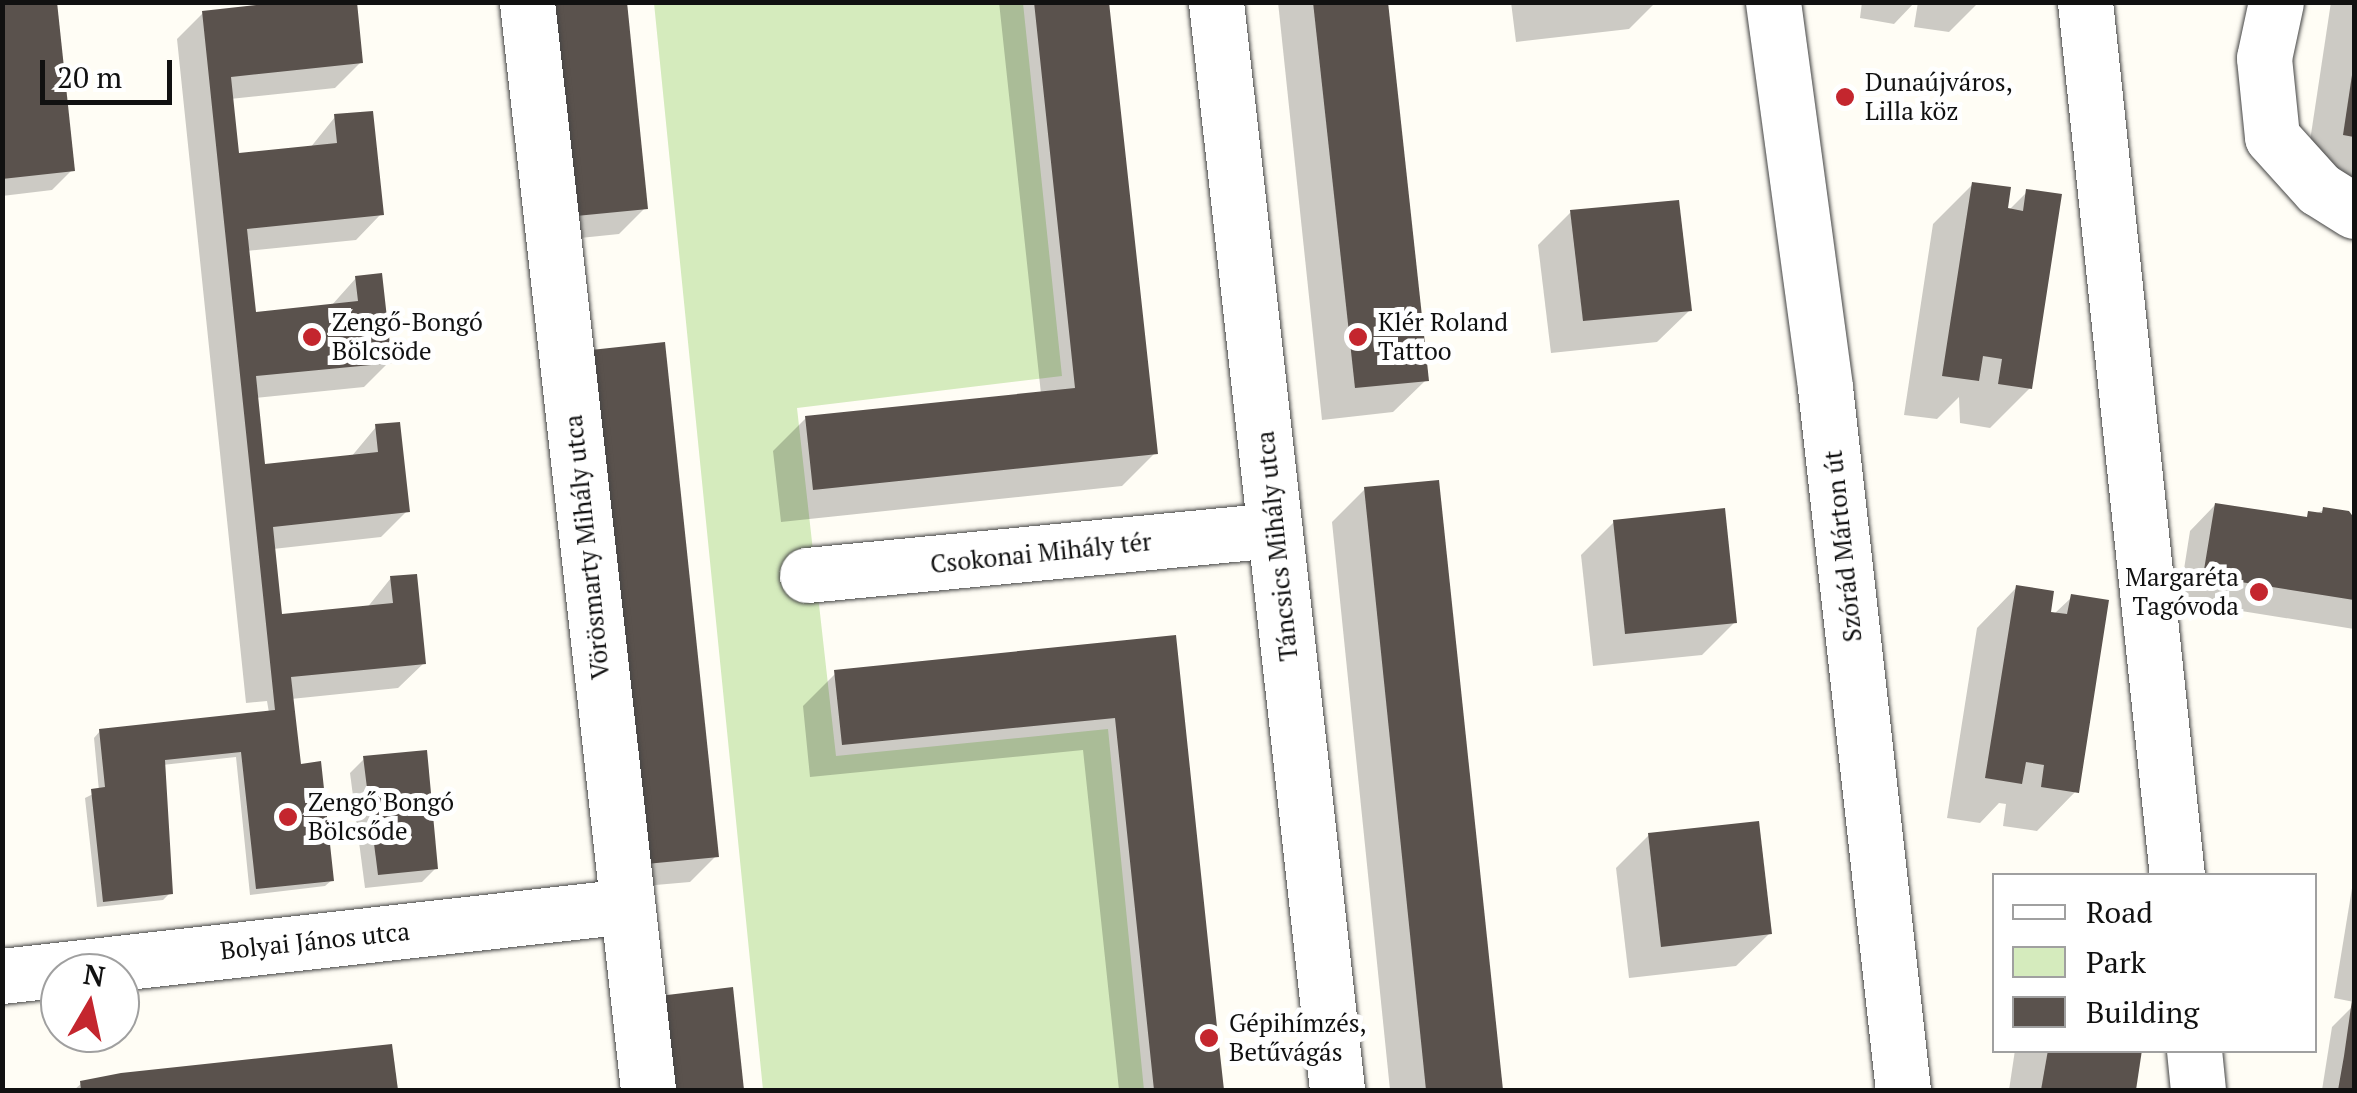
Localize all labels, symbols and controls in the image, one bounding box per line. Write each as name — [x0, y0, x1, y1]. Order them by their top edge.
scale bar — [45, 40, 178, 102]
text: 20 m — [57, 57, 122, 97]
place label: Dunaújváros, Lilla köz — [1865, 68, 2013, 127]
marker: Dunaújváros, Lilla köz — [1834, 86, 1856, 108]
place label: Zengő-Bongó Bölcsöde — [332, 308, 483, 367]
place label: Klér Roland Tattoo — [1378, 308, 1508, 367]
marker: Zengő-Bongó Bölcsöde — [301, 326, 323, 348]
marker: Klér Roland Tattoo — [1347, 326, 1369, 348]
street label: Vörösmarty Mihály utca — [558, 413, 616, 681]
street label: Táncsics Mihály utca — [1250, 429, 1304, 663]
street label: Szórád Márton út — [1818, 449, 1868, 643]
street label: Csokonai Mihály tér — [929, 526, 1153, 580]
place label: Margaréta Tagóvoda — [2125, 563, 2239, 622]
marker: Margaréta Tagóvoda — [2248, 581, 2270, 603]
place label: Zengő Bongó Bölcsőde — [308, 788, 454, 847]
marker: Zengő Bongó Bölcsőde — [277, 806, 299, 828]
legend — [1992, 873, 2317, 1053]
text: Road — [2086, 892, 2153, 932]
street label: Bolyai János utca — [219, 916, 411, 966]
text: Park — [2086, 942, 2146, 982]
north arrow — [40, 953, 140, 1053]
text: N — [81, 955, 108, 995]
text: Building — [2086, 992, 2199, 1032]
place label: Gépihímzés, Betűvágás — [1229, 1009, 1367, 1068]
marker: Gépihímzés, Betűvágás — [1198, 1027, 1220, 1049]

